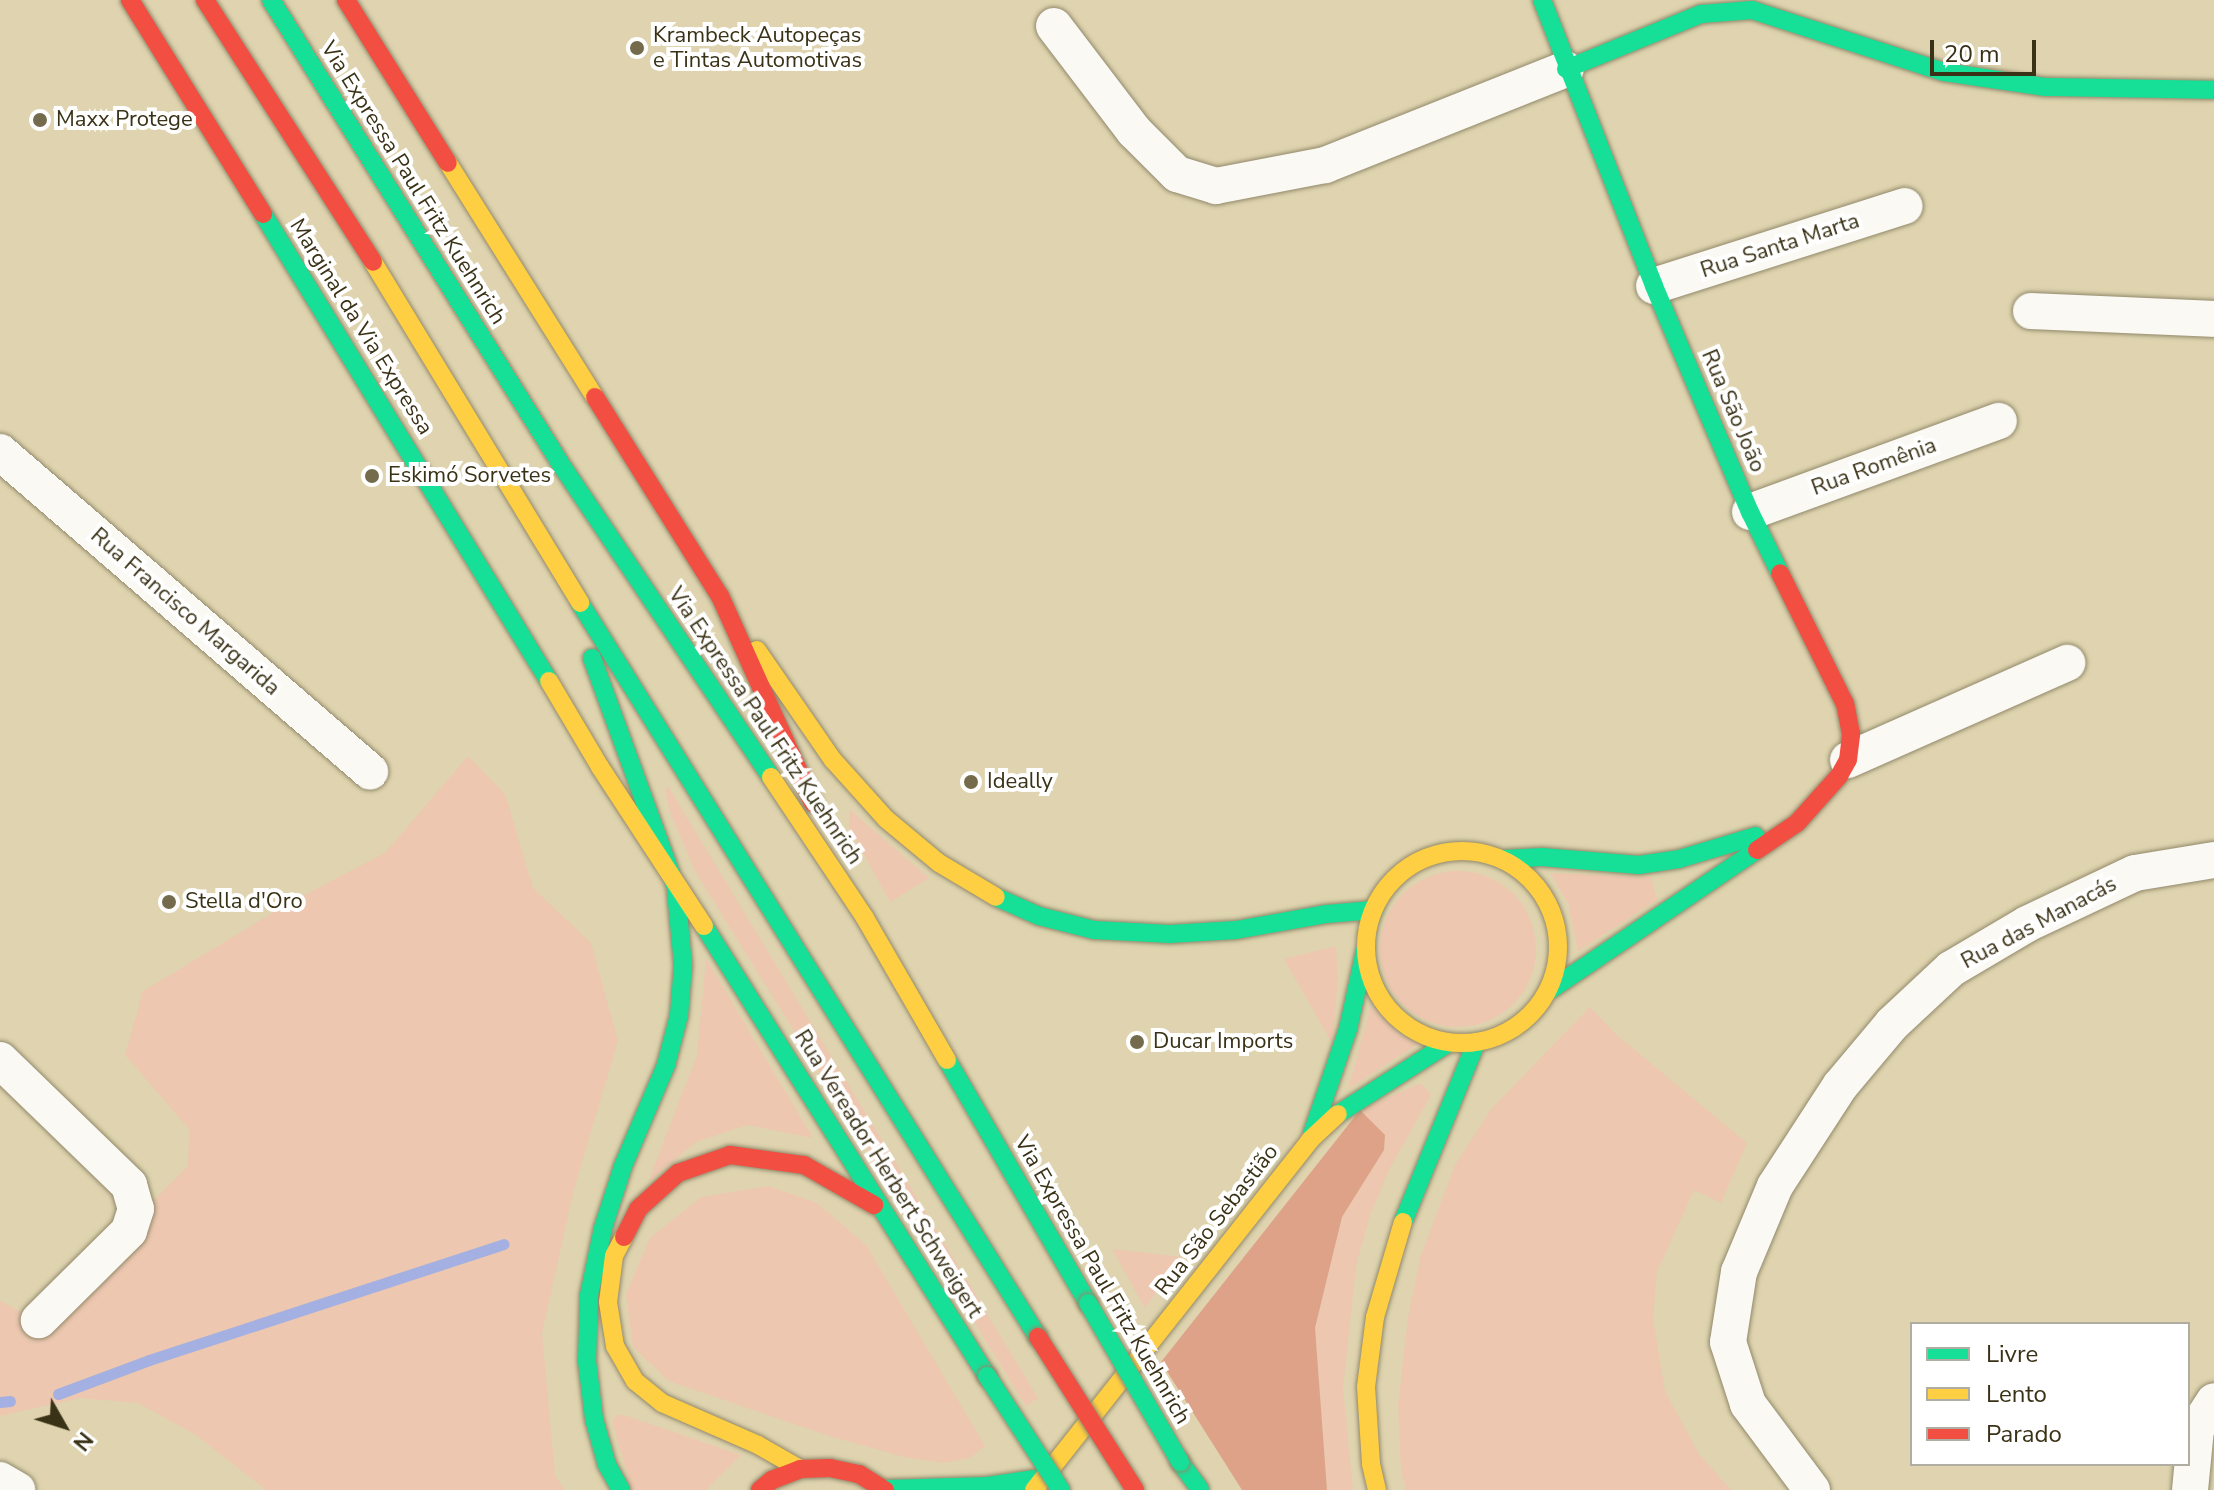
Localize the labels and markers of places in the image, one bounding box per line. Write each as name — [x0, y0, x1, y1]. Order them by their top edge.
place label: Krambeck Autopeças e Tintas Automotivas — [653, 22, 862, 74]
marker: Krambeck Autopeças e Tintas Automotivas — [628, 39, 646, 57]
place label: Maxx Protege — [56, 107, 193, 133]
marker: Maxx Protege — [31, 111, 49, 129]
place label: Eskimó Sorvetes — [388, 463, 551, 489]
marker: Eskimó Sorvetes — [363, 467, 381, 485]
place label: Ideally — [987, 769, 1053, 795]
marker: Ideally — [962, 773, 980, 791]
place label: Stella d'Oro — [185, 889, 303, 915]
marker: Stella d'Oro — [160, 893, 178, 911]
place label: Ducar Imports — [1153, 1029, 1293, 1055]
marker: Ducar Imports — [1128, 1033, 1146, 1051]

